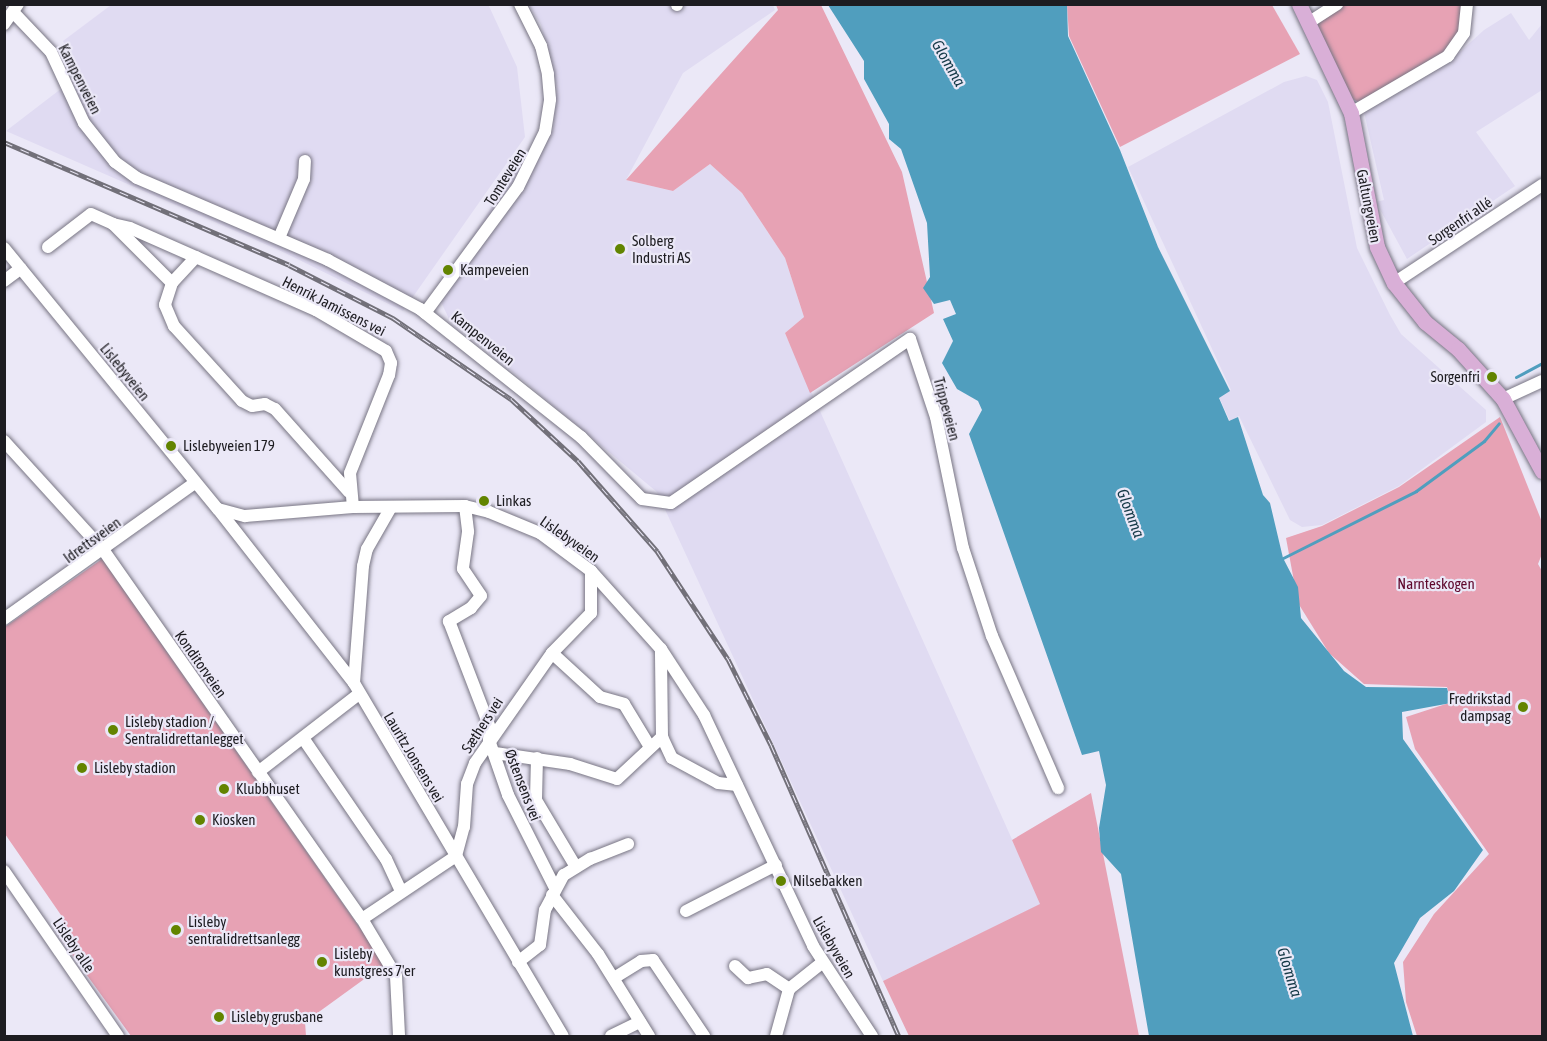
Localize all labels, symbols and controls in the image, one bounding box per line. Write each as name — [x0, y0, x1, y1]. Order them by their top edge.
water label: Glomma — [928, 36, 970, 90]
street label: Kampenveien — [55, 41, 105, 117]
street label: Tomteveien — [480, 145, 530, 209]
street label: Galtungveien — [1353, 168, 1385, 244]
street label: Sorgenfri allé — [1425, 193, 1495, 249]
place label: Solberg Industri AS — [632, 231, 691, 266]
marker: Solberg Industri AS — [613, 242, 627, 256]
place label: Kampeveien — [460, 261, 529, 279]
marker: Kampeveien — [441, 263, 455, 277]
street label: Henrik Jamissens vei — [279, 272, 389, 340]
street label: Kampenveien — [448, 307, 518, 369]
street label: Lislebyveien — [96, 340, 154, 404]
place label: Sorgenfri — [1430, 368, 1480, 386]
marker: Sorgenfri — [1485, 370, 1499, 384]
street label: Trippeveien — [930, 375, 964, 443]
place label: Lislebyveien 179 — [183, 437, 275, 455]
marker: Lislebyveien 179 — [164, 439, 178, 453]
water label: Glomma — [1113, 486, 1149, 540]
place label: Linkas — [496, 492, 531, 510]
marker: Linkas — [477, 494, 491, 508]
street label: Lislebyveien — [537, 512, 603, 566]
street label: Idrettsveien — [60, 513, 124, 567]
park label: Narnteskogen — [1397, 575, 1475, 593]
street label: Konditorveien — [171, 627, 231, 701]
place label: Fredrikstad dampsag — [1449, 689, 1511, 724]
street label: Sæthers vei — [457, 694, 507, 756]
marker: Fredrikstad dampsag — [1516, 700, 1530, 714]
street label: Lauritz Jonsens vei — [380, 709, 448, 805]
place label: Lisleby stadion / Sentralidrettanlegget — [125, 712, 244, 747]
marker: Lisleby stadion / Sentralidrettanlegget — [106, 723, 120, 737]
street label: Østensens vei — [501, 747, 545, 823]
place label: Lisleby stadion — [94, 759, 176, 777]
marker: Lisleby stadion — [75, 761, 89, 775]
place label: Klubbhuset — [236, 780, 300, 798]
marker: Klubbhuset — [217, 782, 231, 796]
place label: Kiosken — [212, 811, 256, 829]
marker: Kiosken — [193, 813, 207, 827]
place label: Nilsebakken — [793, 872, 862, 890]
marker: Nilsebakken — [774, 874, 788, 888]
place label: Lisleby sentralidrettsanlegg — [188, 912, 300, 947]
street label: Lislebyveien — [809, 913, 859, 981]
street label: Lisleby alle — [49, 914, 99, 976]
marker: Lisleby sentralidrettsanlegg — [169, 923, 183, 937]
place label: Lisleby kunstgress 7'er — [334, 944, 415, 979]
water label: Glomma — [1273, 945, 1307, 999]
marker: Lisleby kunstgress 7'er — [315, 955, 329, 969]
place label: Lisleby grusbane — [231, 1008, 323, 1026]
marker: Lisleby grusbane — [212, 1010, 226, 1024]

